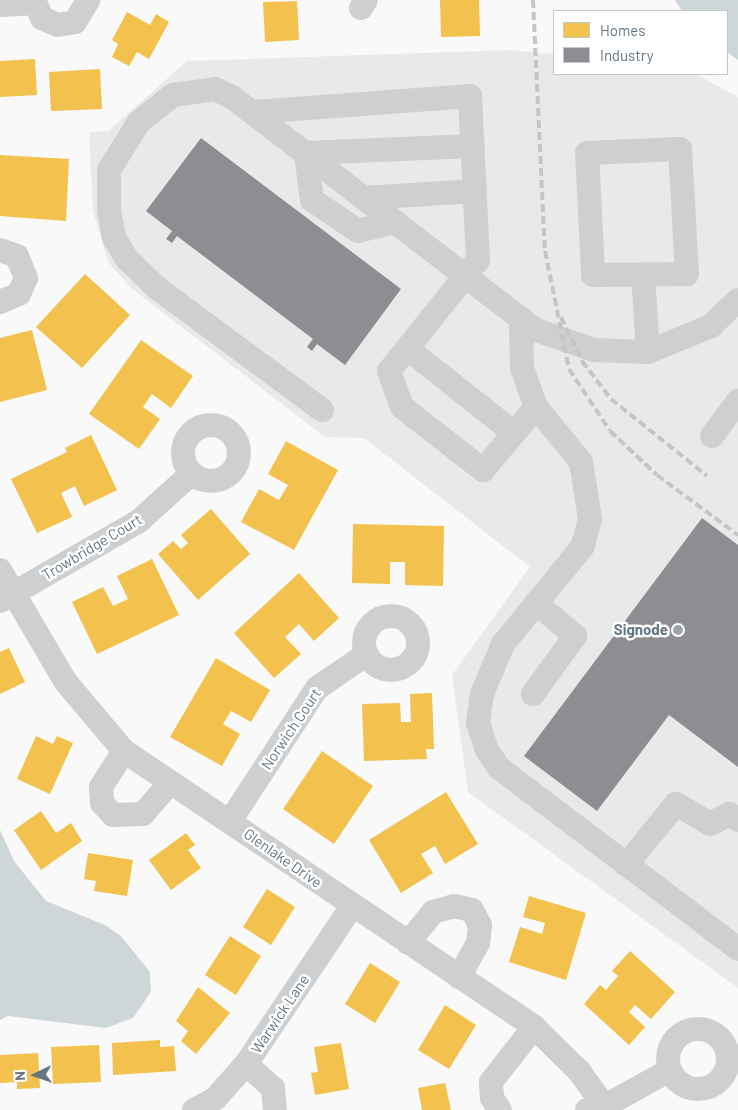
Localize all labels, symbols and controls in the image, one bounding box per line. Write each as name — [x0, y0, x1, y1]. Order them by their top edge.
legend — [553, 10, 728, 75]
text: Homes — [600, 21, 645, 39]
text: Industry — [600, 46, 654, 64]
street label: Trowbridge Court — [39, 510, 145, 584]
place label: Signode — [614, 621, 668, 639]
marker: Signode — [672, 624, 684, 636]
street label: Norwich Court — [257, 685, 325, 773]
street label: Glenlake Drive — [240, 824, 326, 892]
street label: Warwick Lane — [247, 971, 313, 1057]
north arrow — [10, 1050, 60, 1100]
text: N — [11, 1071, 28, 1081]

